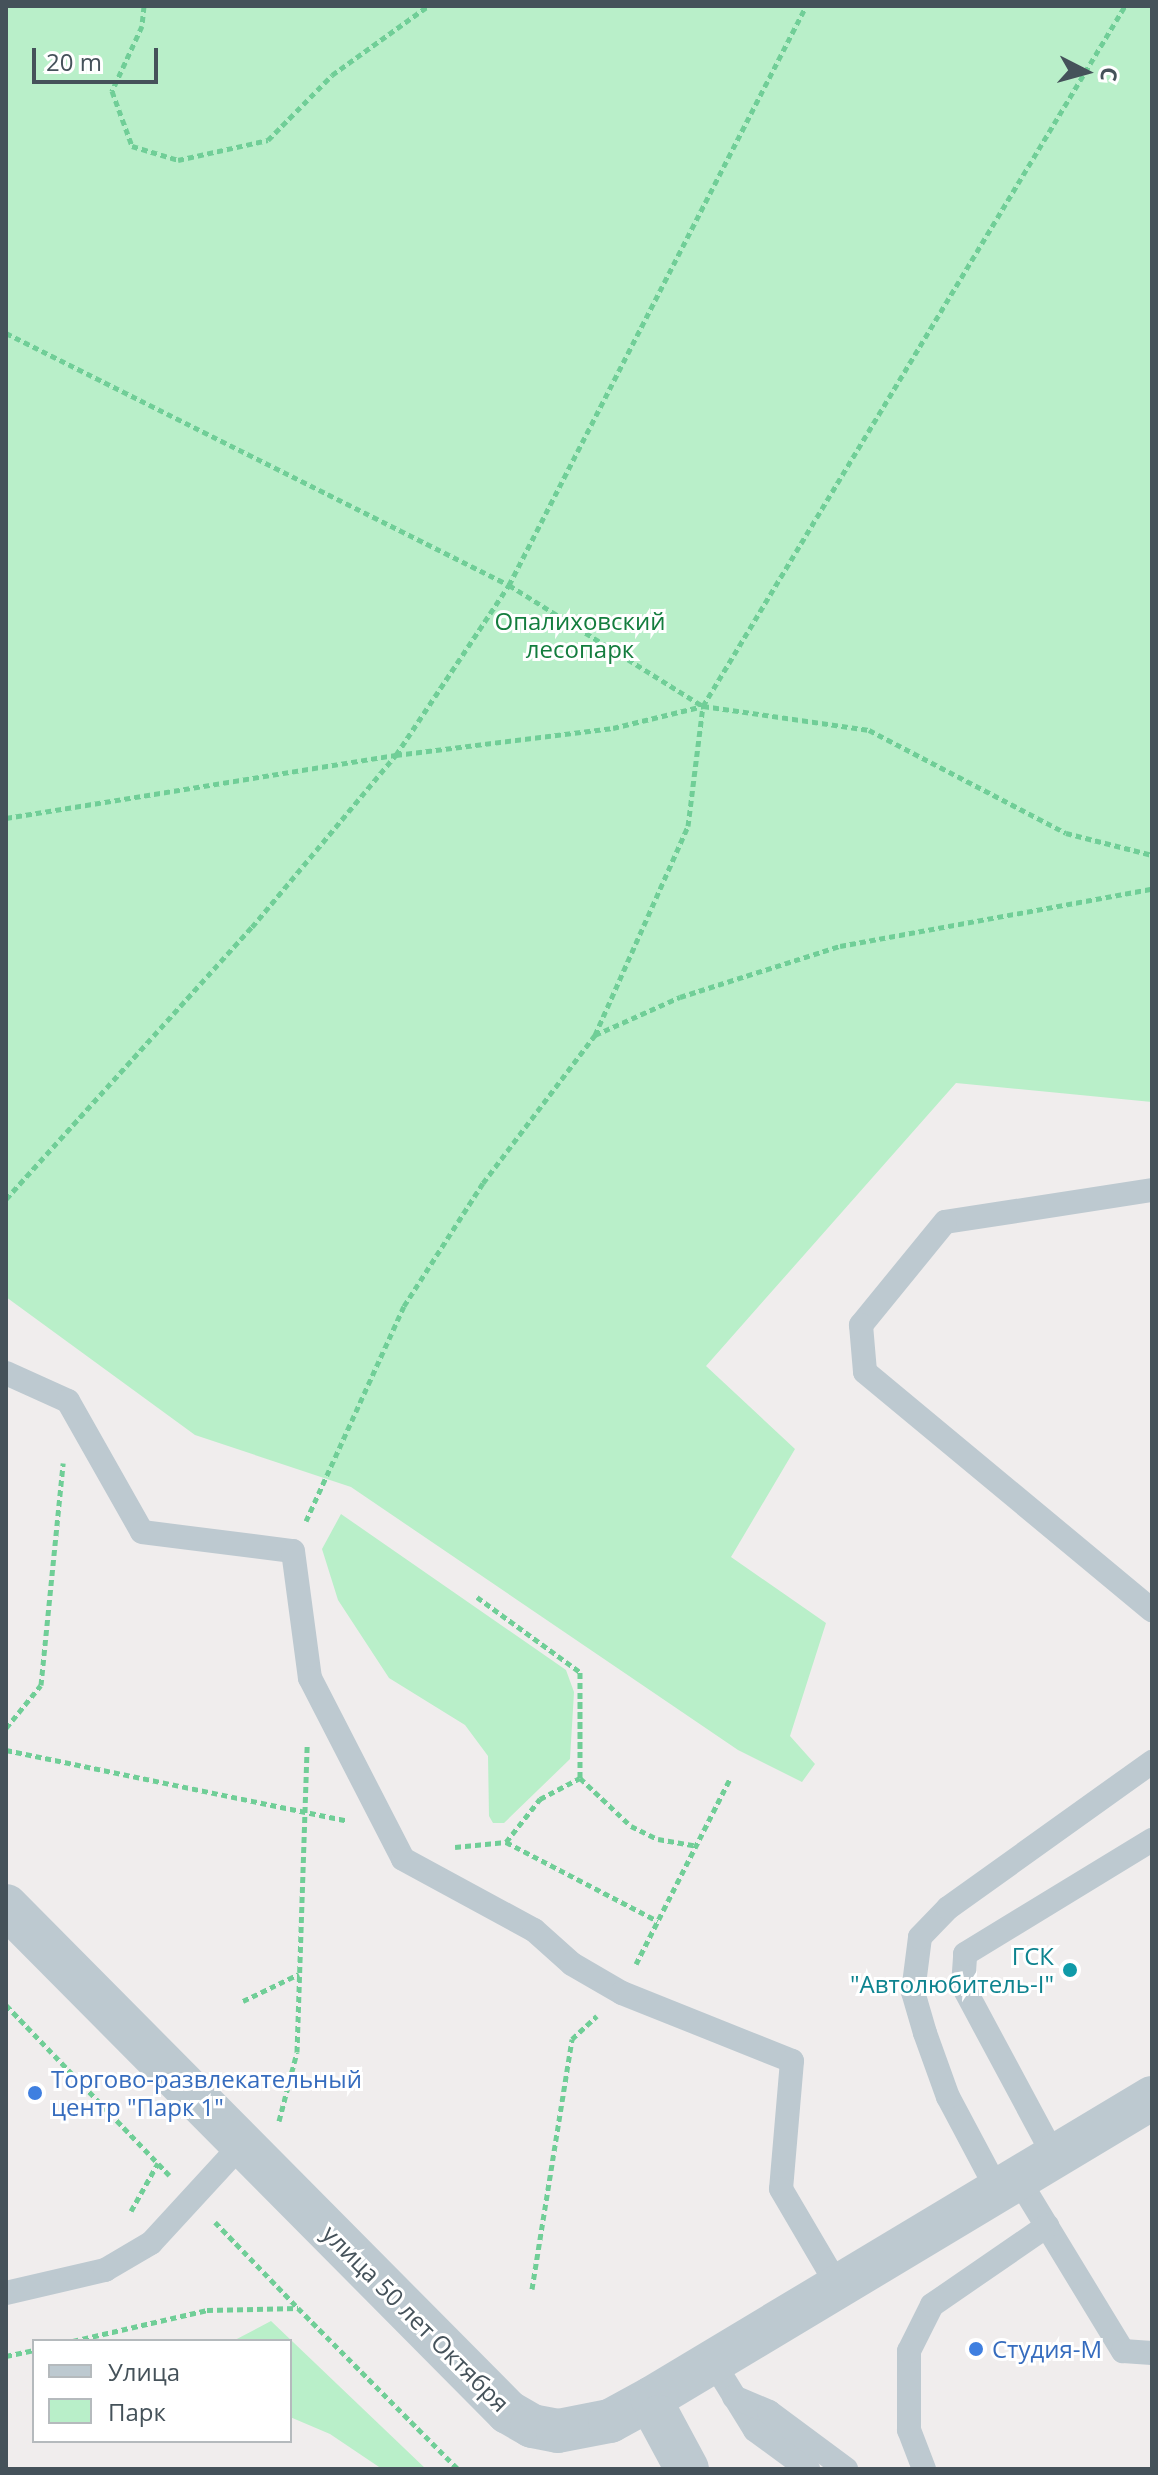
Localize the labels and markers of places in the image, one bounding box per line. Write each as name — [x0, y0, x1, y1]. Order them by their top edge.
place label: ГСК "Автолюбитель-I" — [850, 1942, 1054, 1998]
marker: ГСК "Автолюбитель-I" — [1061, 1961, 1079, 1979]
place label: Торгово-развлекательный центр "Парк 1" — [51, 2065, 362, 2121]
marker: Торгово-развлекательный центр "Парк 1" — [26, 2084, 44, 2102]
place label: Студия-М — [992, 2335, 1102, 2363]
marker: Студия-М — [967, 2340, 985, 2358]

